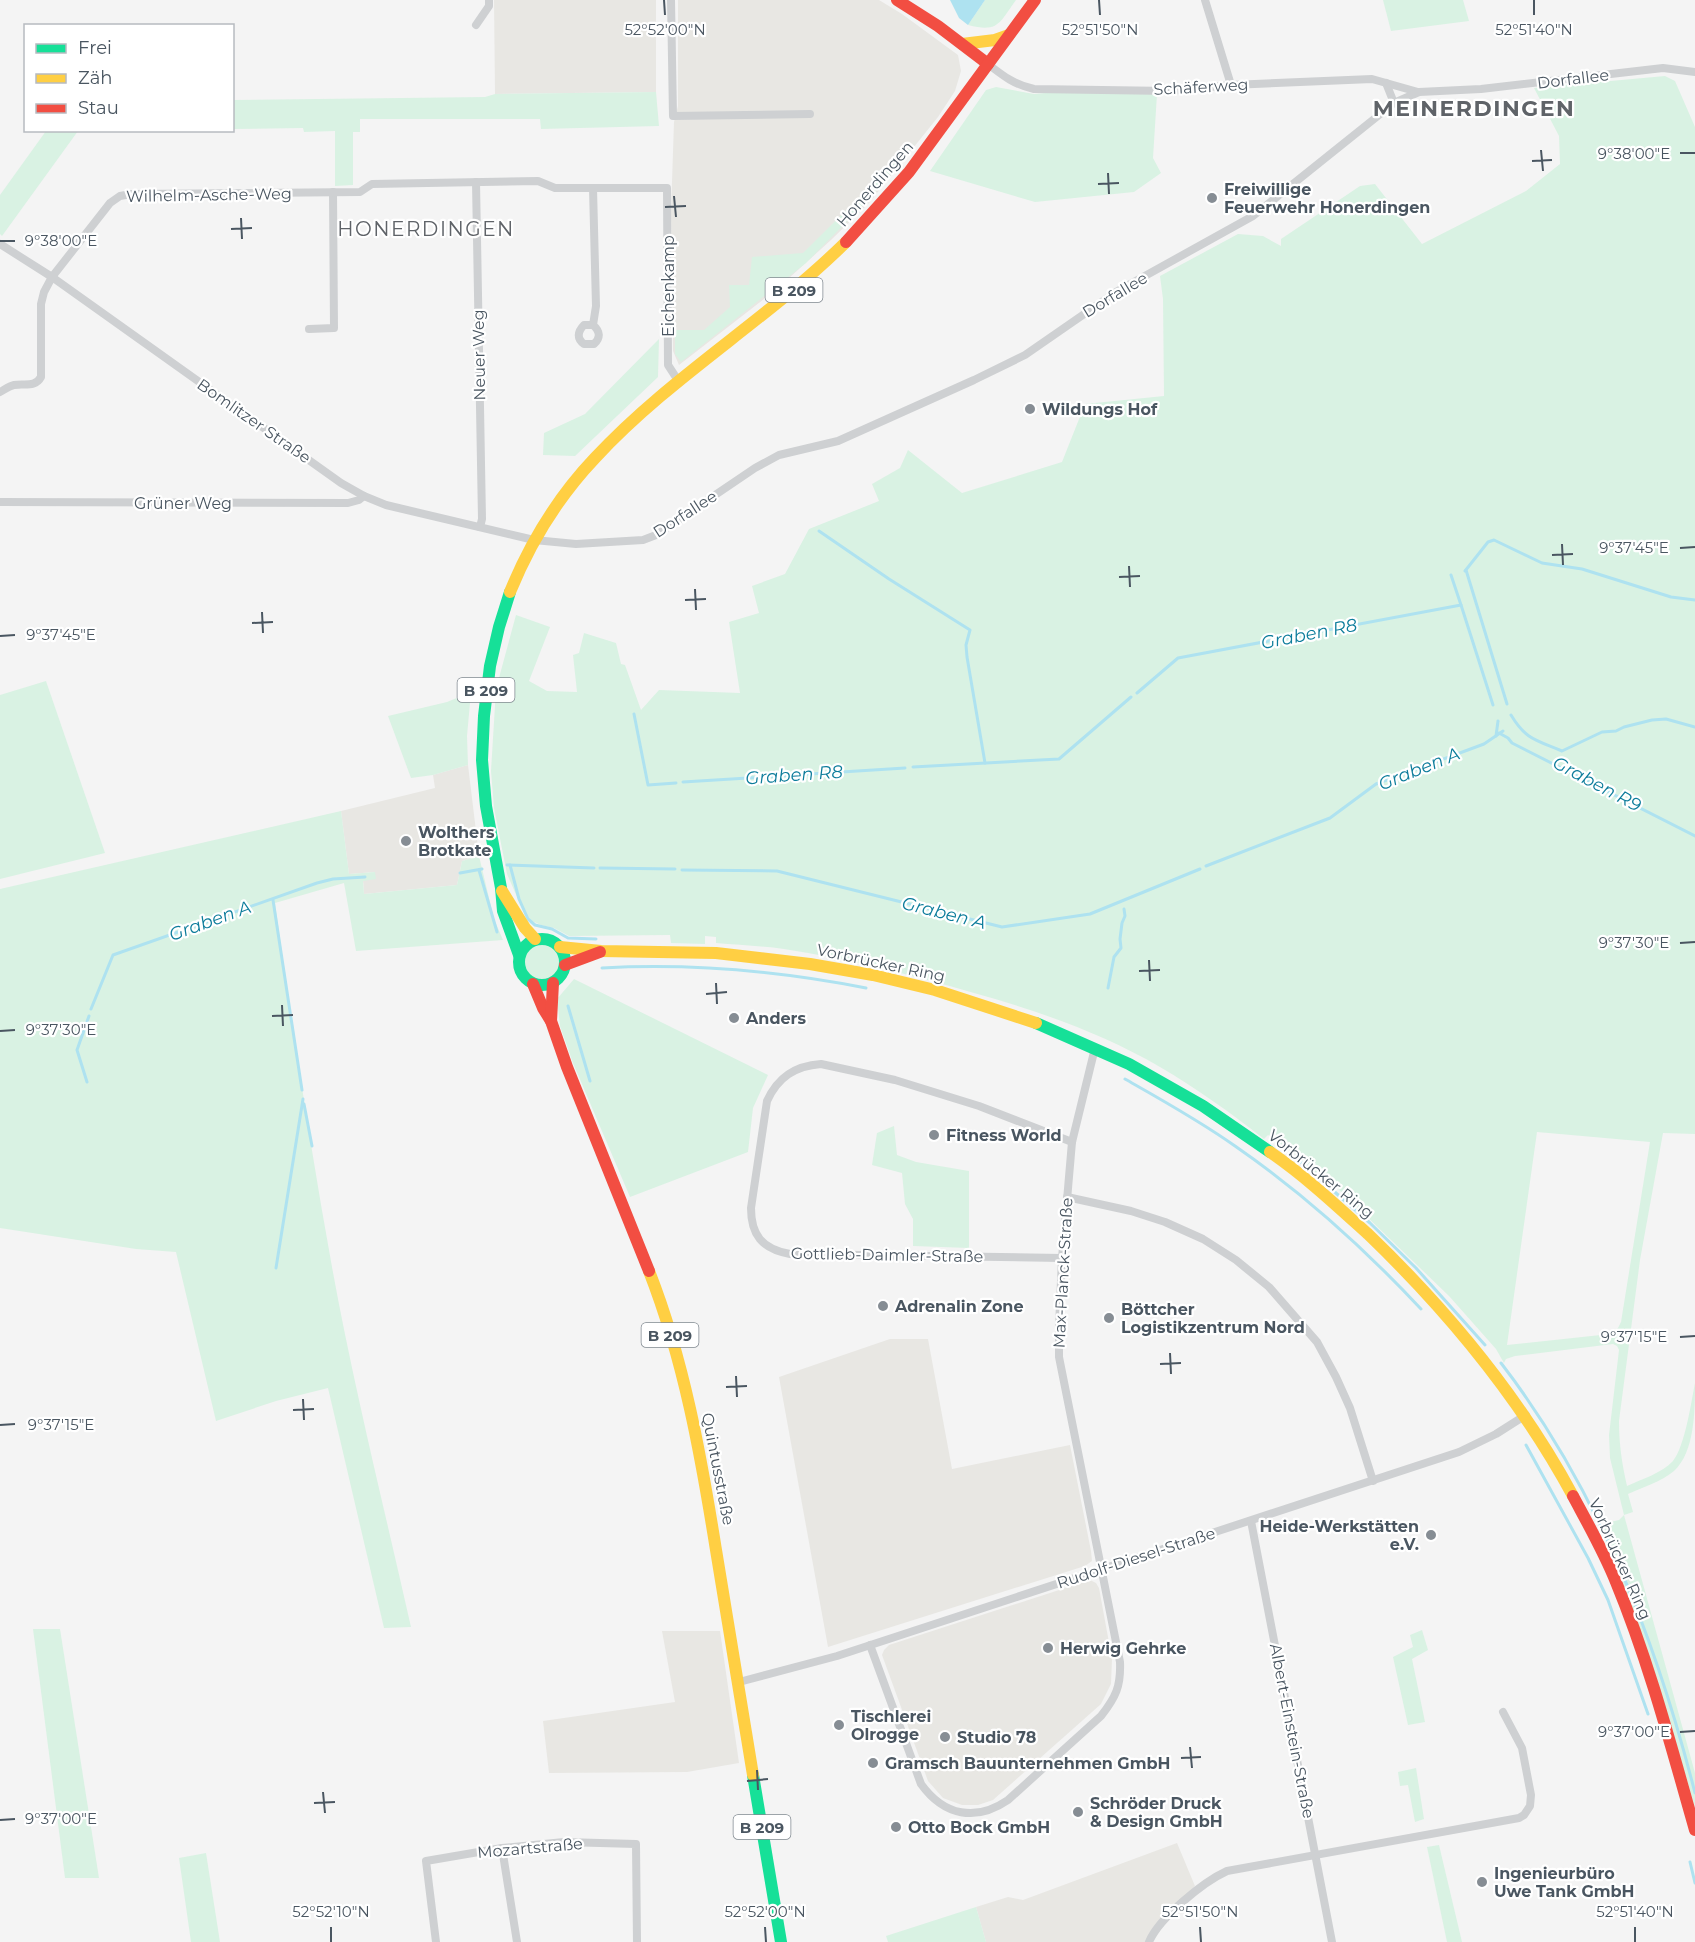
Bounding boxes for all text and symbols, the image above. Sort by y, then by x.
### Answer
text: 52°52'00"N [624,20,706,39]
text: 52°51'50"N [1062,20,1138,39]
text: 52°51'40"N [1495,20,1573,39]
legend [24,24,234,132]
text: Frei [78,37,112,59]
street label: Dorfallee [1536,65,1610,93]
text: Zäh [78,67,113,89]
street label: Schäferweg [1153,75,1249,99]
district label: MEINERDINGEN [1373,95,1575,122]
text: Stau [78,97,119,119]
street label: Honerdingen [833,137,917,231]
text: 9°38'00"E [1598,144,1670,163]
place label: Freiwillige Feuerwehr Honerdingen [1224,180,1430,217]
street label: Wilhelm-Asche-Weg [126,184,292,206]
marker: Freiwillige Feuerwehr Honerdingen [1205,191,1219,205]
district label: HONERDINGEN [337,217,515,241]
text: 9°38'00"E [25,231,97,250]
street label: Eichenkamp [659,235,678,337]
street label: Dorfallee [1079,268,1151,322]
road number: B 209 [766,278,822,302]
street label: Neuer Weg [469,309,489,401]
street label: Bomlitzer Straße [194,375,314,467]
place label: Wildungs Hof [1042,400,1158,419]
marker: Wildungs Hof [1023,402,1037,416]
street label: Dorfallee [650,486,720,542]
street label: Grüner Weg [134,494,232,513]
text: 9°37'45"E [1599,538,1669,557]
water label: Graben R8 [1259,614,1359,654]
text: 9°37'45"E [26,625,96,644]
road number: B 209 [458,678,514,702]
water label: Graben A [1375,743,1463,795]
water label: Graben R9 [1549,752,1645,817]
water label: Graben R8 [745,761,844,789]
place label: Wolthers Brotkate [418,823,495,860]
marker: Wolthers Brotkate [399,834,413,848]
water label: Graben A [900,892,988,934]
water label: Graben A [166,896,254,946]
text: 9°37'30"E [1599,933,1669,952]
street label: Vorbrücker Ring [815,940,947,986]
place label: Anders [745,1009,806,1028]
marker: Anders [727,1011,741,1025]
text: 9°37'30"E [26,1020,96,1039]
street label: Vorbrücker Ring [1264,1125,1378,1223]
place label: Fitness World [946,1126,1062,1145]
marker: Fitness World [927,1128,941,1142]
street label: Max-Planck-Straße [1050,1197,1076,1349]
street label: Gottlieb-Daimler-Straße [791,1244,983,1266]
place label: Adrenalin Zone [894,1297,1024,1316]
marker: Adrenalin Zone [876,1299,890,1313]
place label: Böttcher Logistikzentrum Nord [1121,1300,1305,1337]
marker: Böttcher Logistikzentrum Nord [1102,1311,1116,1325]
road number: B 209 [642,1323,698,1347]
text: 9°37'15"E [1601,1327,1667,1346]
street label: Quintusstraße [698,1411,738,1527]
text: 9°37'15"E [28,1415,94,1434]
street label: Vorbrücker Ring [1585,1495,1655,1623]
place label: Heide-Werkstätten e.V. [1260,1517,1419,1554]
street label: Rudolf-Diesel-Straße [1054,1523,1218,1593]
marker: Heide-Werkstätten e.V. [1424,1528,1438,1542]
place label: Herwig Gehrke [1060,1639,1186,1658]
marker: Herwig Gehrke [1041,1641,1055,1655]
street label: Albert-Einstein-Straße [1266,1642,1318,1820]
place label: Tischlerei Olrogge [851,1707,931,1744]
marker: Tischlerei Olrogge [832,1718,846,1732]
text: 9°37'00"E [1598,1722,1670,1741]
place label: Studio 78 [957,1728,1036,1747]
marker: Studio 78 [938,1730,952,1744]
place label: Gramsch Bauunternehmen GmbH [885,1754,1170,1773]
marker: Gramsch Bauunternehmen GmbH [866,1756,880,1770]
place label: Schröder Druck & Design GmbH [1090,1794,1223,1831]
marker: Schröder Druck & Design GmbH [1071,1805,1085,1819]
text: 9°37'00"E [25,1809,97,1828]
road number: B 209 [734,1815,790,1839]
place label: Otto Bock GmbH [908,1818,1050,1837]
marker: Otto Bock GmbH [889,1820,903,1834]
street label: Mozartstraße [476,1834,584,1862]
place label: Ingenieurbüro Uwe Tank GmbH [1494,1864,1634,1901]
marker: Ingenieurbüro Uwe Tank GmbH [1475,1875,1489,1889]
text: 52°52'10"N [292,1902,370,1921]
text: 52°52'00"N [724,1902,806,1921]
text: 52°51'50"N [1162,1902,1238,1921]
text: 52°51'40"N [1596,1902,1674,1921]

